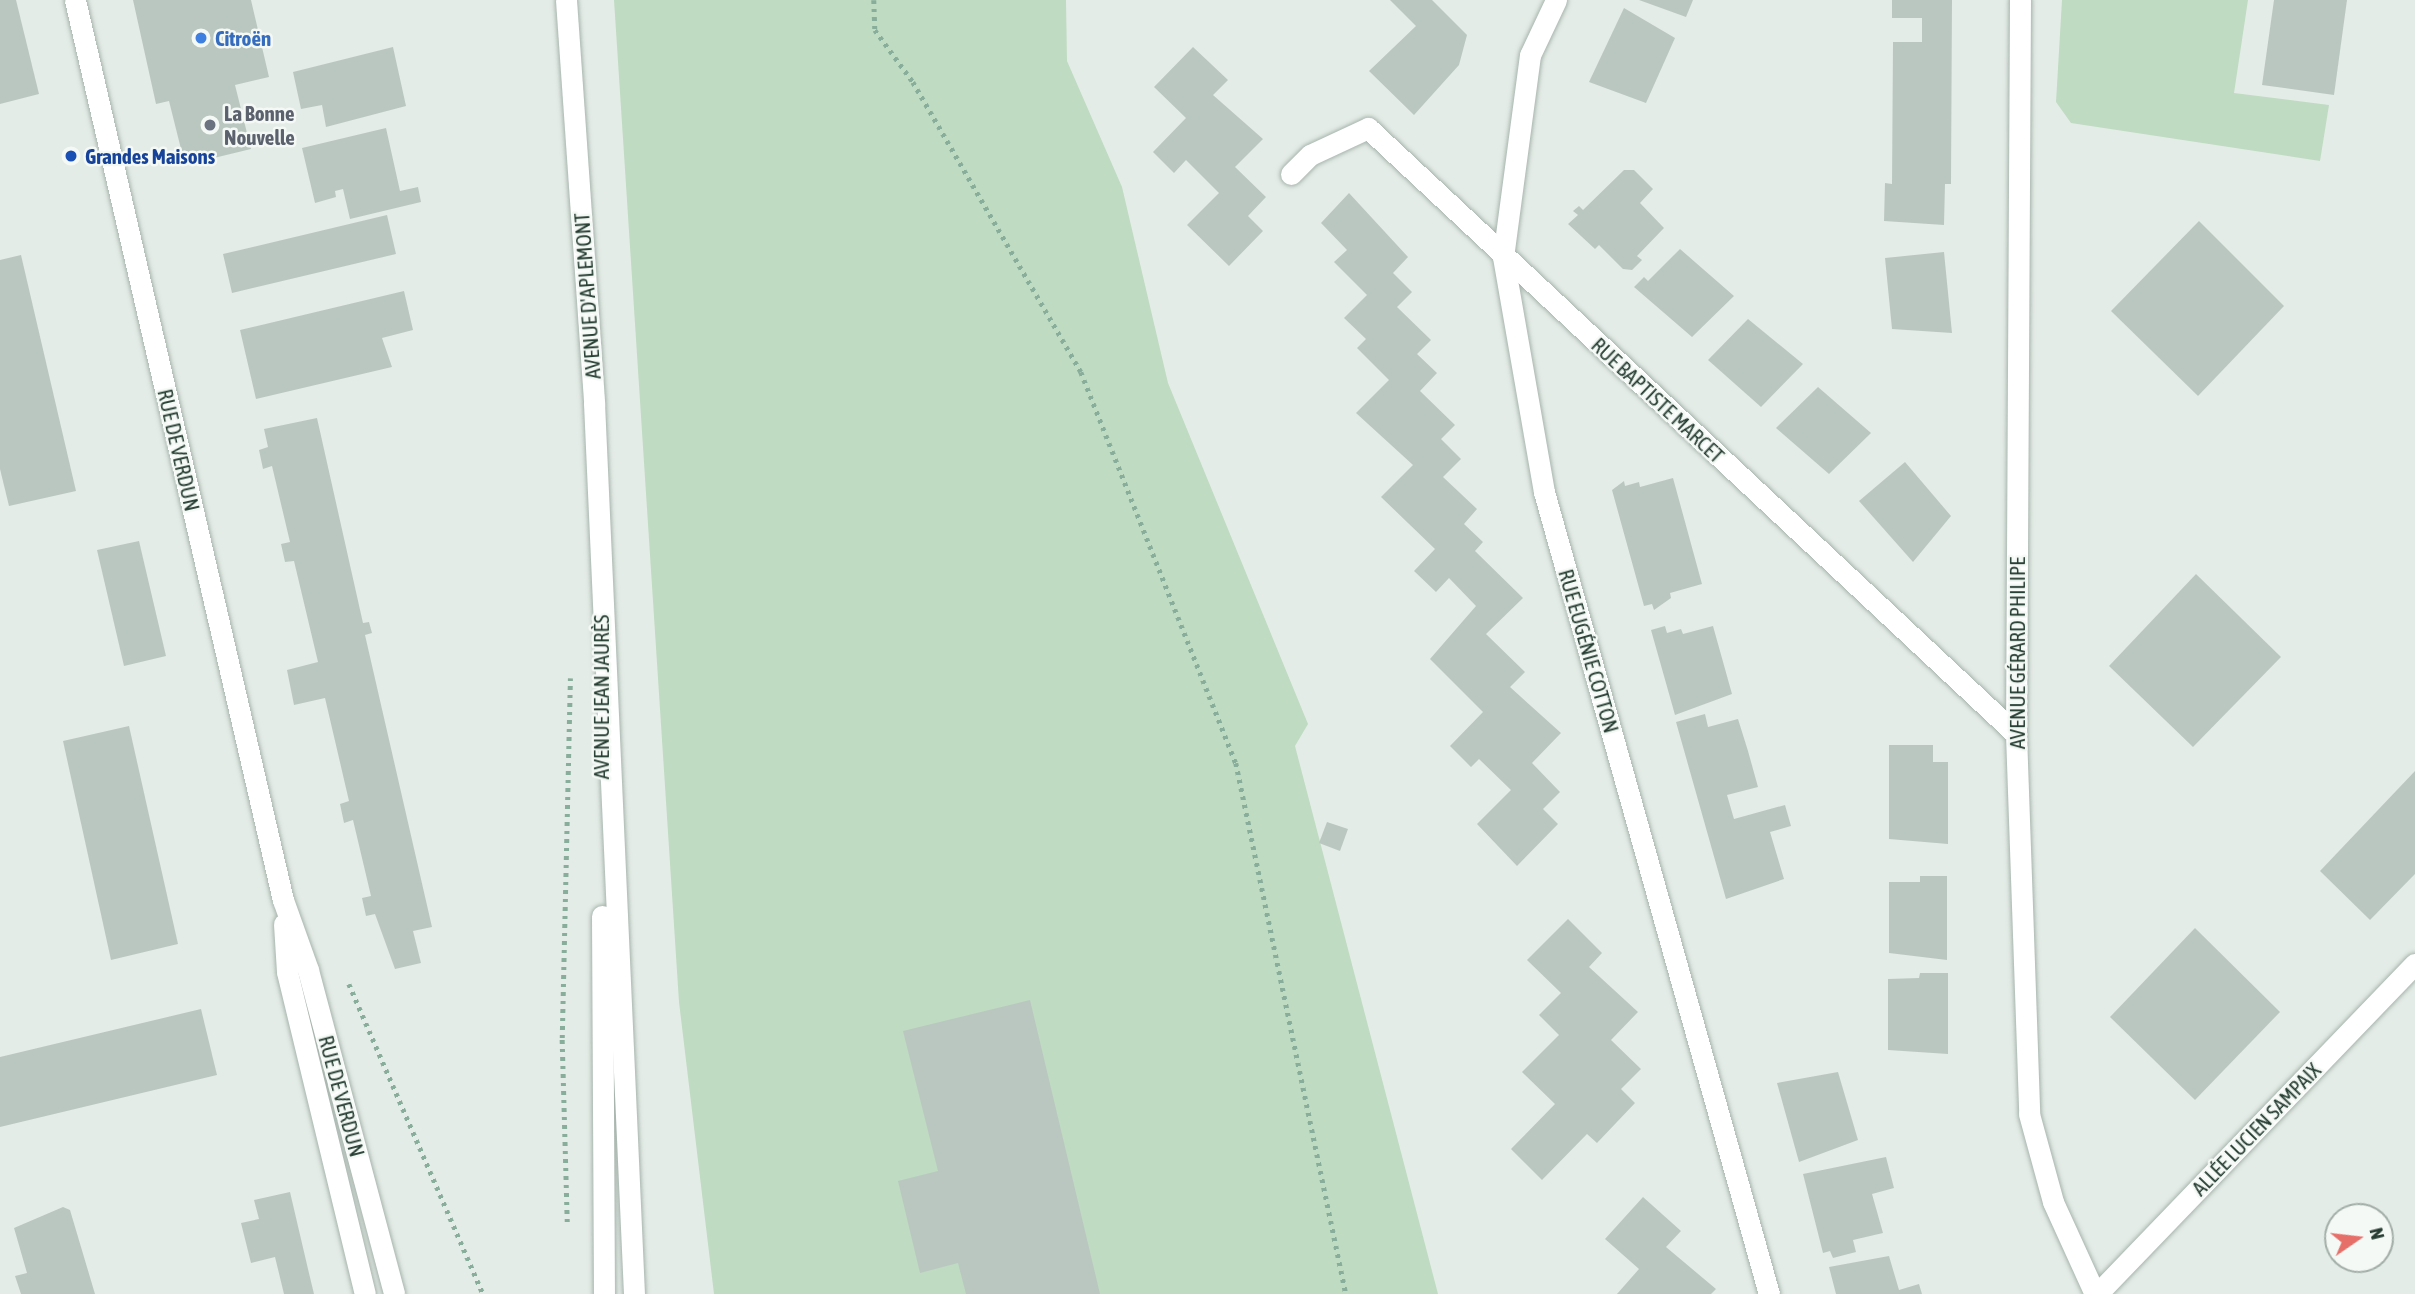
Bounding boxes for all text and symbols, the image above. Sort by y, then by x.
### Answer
place label: Citroën [215,25,271,51]
marker: Citroën [193,30,209,46]
place label: La Bonne Nouvelle [224,100,295,150]
marker: La Bonne Nouvelle [202,117,218,133]
place label: Grandes Maisons [85,143,215,169]
marker: Grandes Maisons [63,148,79,164]
street label: AVENUE D'APLEMONT [569,212,605,380]
street label: RUE BAPTISTE MARCET [1587,332,1729,468]
street label: RUE DE VERDUN [153,386,205,514]
street label: AVENUE GÉRARD PHILIPE [2004,557,2030,749]
street label: RUE EUGÉNIE COTTON [1554,566,1624,736]
street label: AVENUE JEAN JAURÈS [588,615,614,779]
street label: RUE DE VERDUN [314,1033,370,1159]
street label: ALLÉE LUCIEN SAMPAIX [2186,1057,2326,1201]
north arrow [2324,1203,2394,1273]
text: N [2365,1225,2389,1242]

